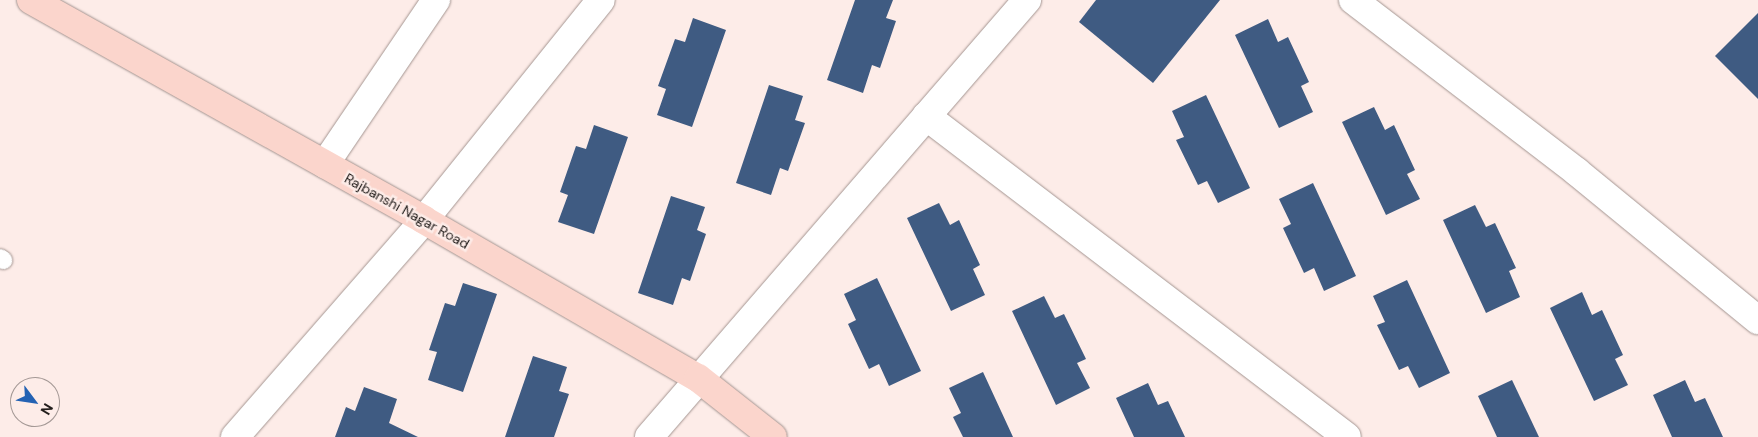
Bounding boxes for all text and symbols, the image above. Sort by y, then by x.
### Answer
street label: Rajbanshi Nagar Road [342,170,472,252]
north arrow [10,377,60,427]
text: N [37,400,57,418]

